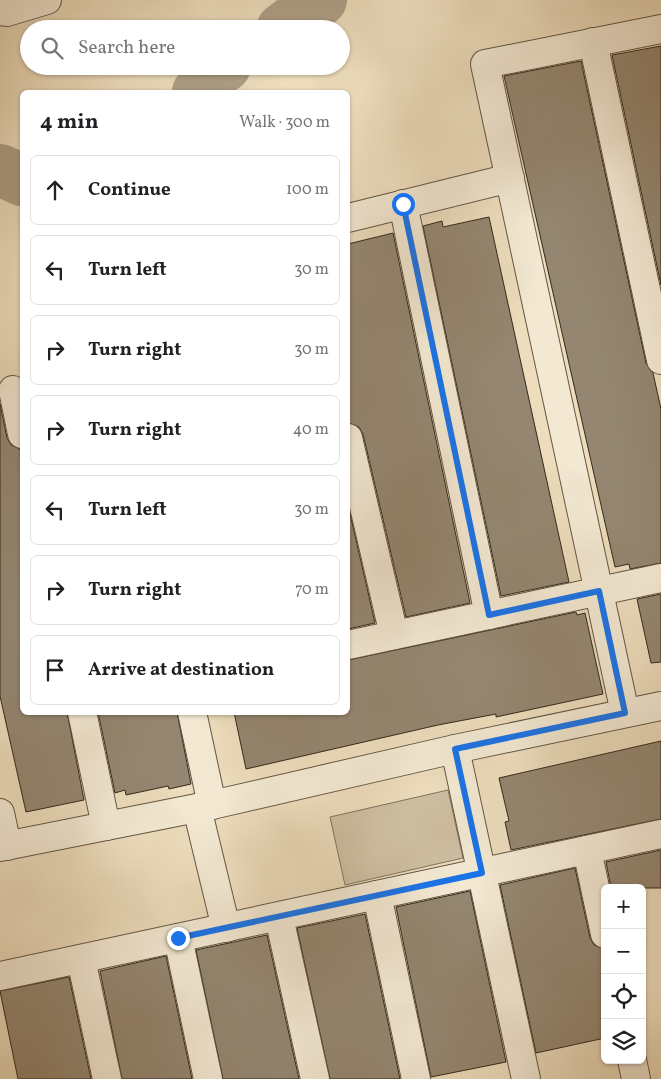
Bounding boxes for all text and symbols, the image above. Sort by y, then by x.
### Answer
search box [20,20,350,75]
icon: search [38,34,66,62]
text: Search here [78,35,175,61]
text: 4 min [40,108,99,137]
text: Walk · 300 m [239,112,330,134]
icon: ahead [41,176,69,204]
text: Continue [88,177,171,203]
text: 100 m [286,179,329,201]
route start [392,193,415,216]
icon: left [41,256,69,284]
text: Turn left [88,257,167,283]
text: 30 m [294,259,329,281]
icon: right [41,336,69,364]
text: Turn right [88,337,181,363]
text: 30 m [294,339,329,361]
icon: right [41,416,69,444]
text: Turn right [88,417,181,443]
text: 40 m [293,419,329,441]
icon: left [41,496,69,524]
text: Turn left [88,497,167,523]
text: 30 m [294,499,329,521]
icon: right [41,576,69,604]
text: Turn right [88,577,181,603]
text: 70 m [295,579,329,601]
icon: arrive [41,656,69,684]
text: Arrive at destination [88,657,274,683]
map controls [601,884,646,1064]
button: + [601,884,646,929]
route end [167,927,190,950]
button: − [601,929,646,974]
button: locate [601,974,646,1019]
button: layers [601,1019,646,1064]

